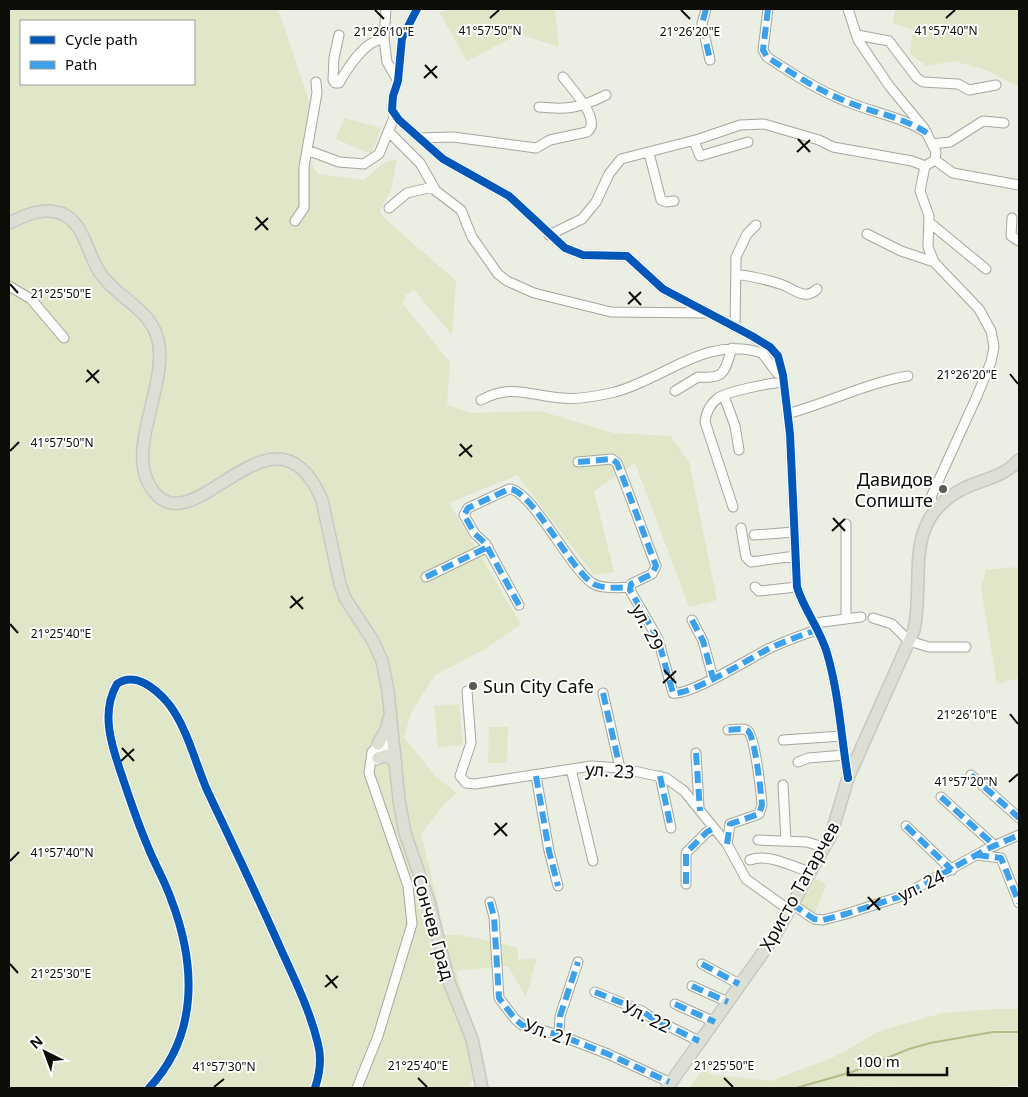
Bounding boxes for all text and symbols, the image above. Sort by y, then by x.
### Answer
legend [20,20,195,85]
text: 41°57'50"N [458,22,522,39]
text: 41°57'40"N [914,22,978,39]
text: 21°26'10"E [354,23,414,40]
text: 21°26'20"E [660,23,720,40]
text: Cycle path [65,29,138,49]
text: Path [65,54,97,74]
text: 21°25'50"E [31,285,91,302]
text: 21°26'20"E [937,366,997,383]
text: 41°57'50"N [30,434,94,451]
place label: Давидов Сопиште [855,467,933,512]
marker: Давидов Сопиште [937,483,949,495]
street label: ул. 29 [626,600,670,654]
text: 21°25'40"E [31,625,91,642]
place label: Sun City Cafe [483,674,594,698]
marker: Sun City Cafe [467,680,479,692]
text: 21°26'10"E [937,706,997,723]
street label: ул. 23 [585,756,635,784]
text: 41°57'20"N [934,773,998,790]
street label: Христо Татарчев [754,817,844,955]
text: 41°57'40"N [30,844,94,861]
street label: ул. 24 [894,863,948,907]
street label: Сончев Град [407,871,461,983]
text: 21°25'30"E [31,965,91,982]
street label: Ул. 22 [619,994,675,1038]
street label: Ул. 21 [521,1012,577,1052]
north arrow [20,1027,70,1077]
text: N [25,1031,47,1053]
scale bar [848,1044,947,1076]
text: 100 m [856,1051,900,1071]
text: 21°25'40"E [388,1057,448,1074]
text: 21°25'50"E [694,1057,754,1074]
text: 41°57'30"N [192,1058,256,1075]

